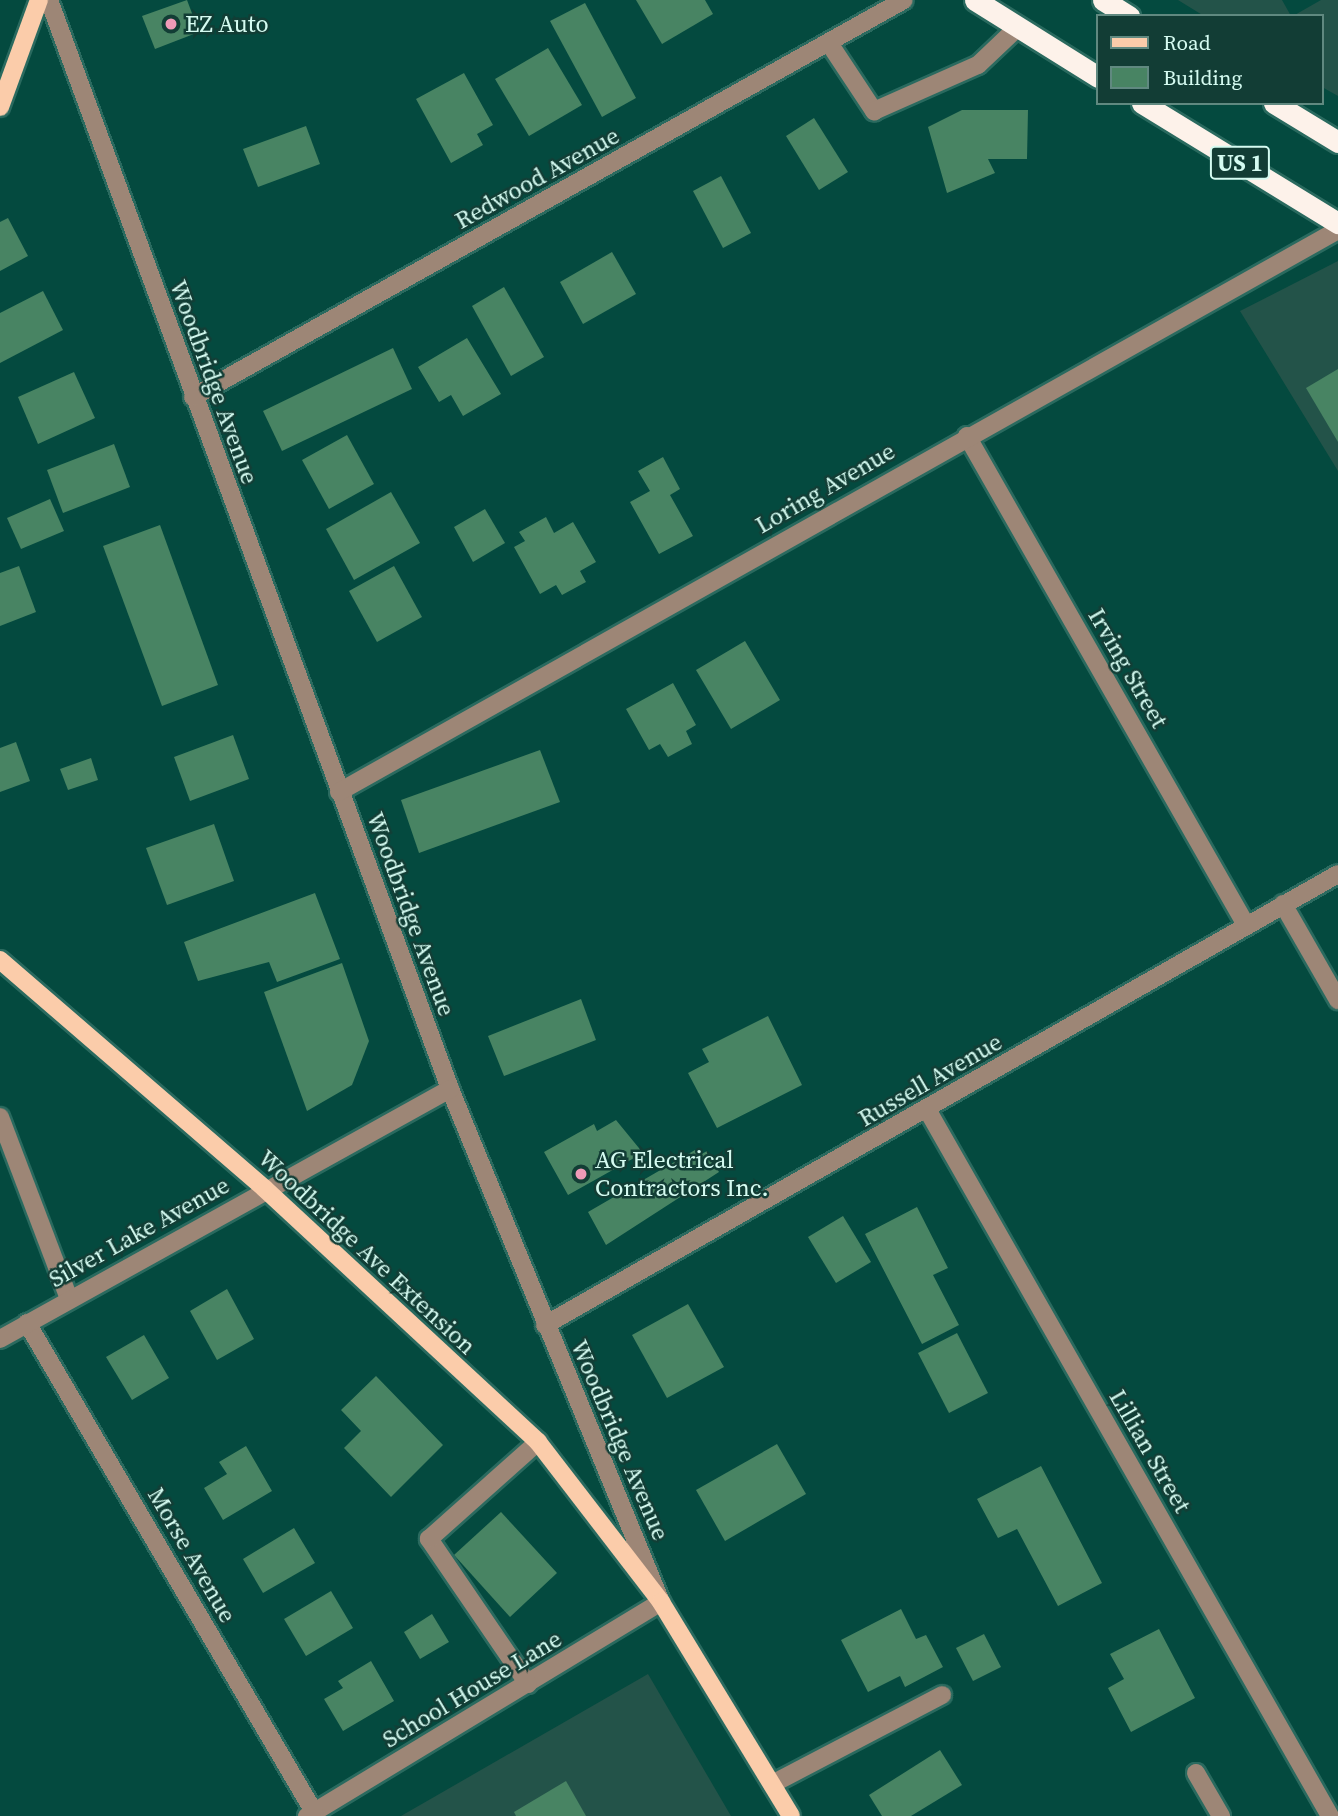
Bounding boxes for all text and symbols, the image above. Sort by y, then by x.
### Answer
place label: EZ Auto [185,10,269,38]
legend [1096,14,1324,105]
marker: EZ Auto [163,16,179,32]
text: Road [1163,28,1211,57]
text: Building [1163,63,1242,92]
street label: Redwood Avenue [450,121,624,235]
road number: US 1 [1208,144,1272,182]
street label: Woodbridge Avenue [164,276,264,488]
street label: Loring Avenue [750,436,900,540]
street label: Irving Street [1082,603,1174,733]
street label: Woodbridge Avenue [361,808,461,1020]
street label: Russell Avenue [853,1027,1007,1133]
street label: Woodbridge Ave Extension [252,1144,482,1360]
place label: AG Electrical Contractors Inc. [595,1146,769,1202]
marker: AG Electrical Contractors Inc. [573,1166,589,1182]
street label: Silver Lake Avenue [44,1170,234,1294]
street label: Woodbridge Avenue [565,1336,675,1544]
street label: Lillian Street [1103,1384,1197,1518]
street label: Morse Avenue [142,1482,242,1628]
street label: School House Lane [377,1624,567,1754]

